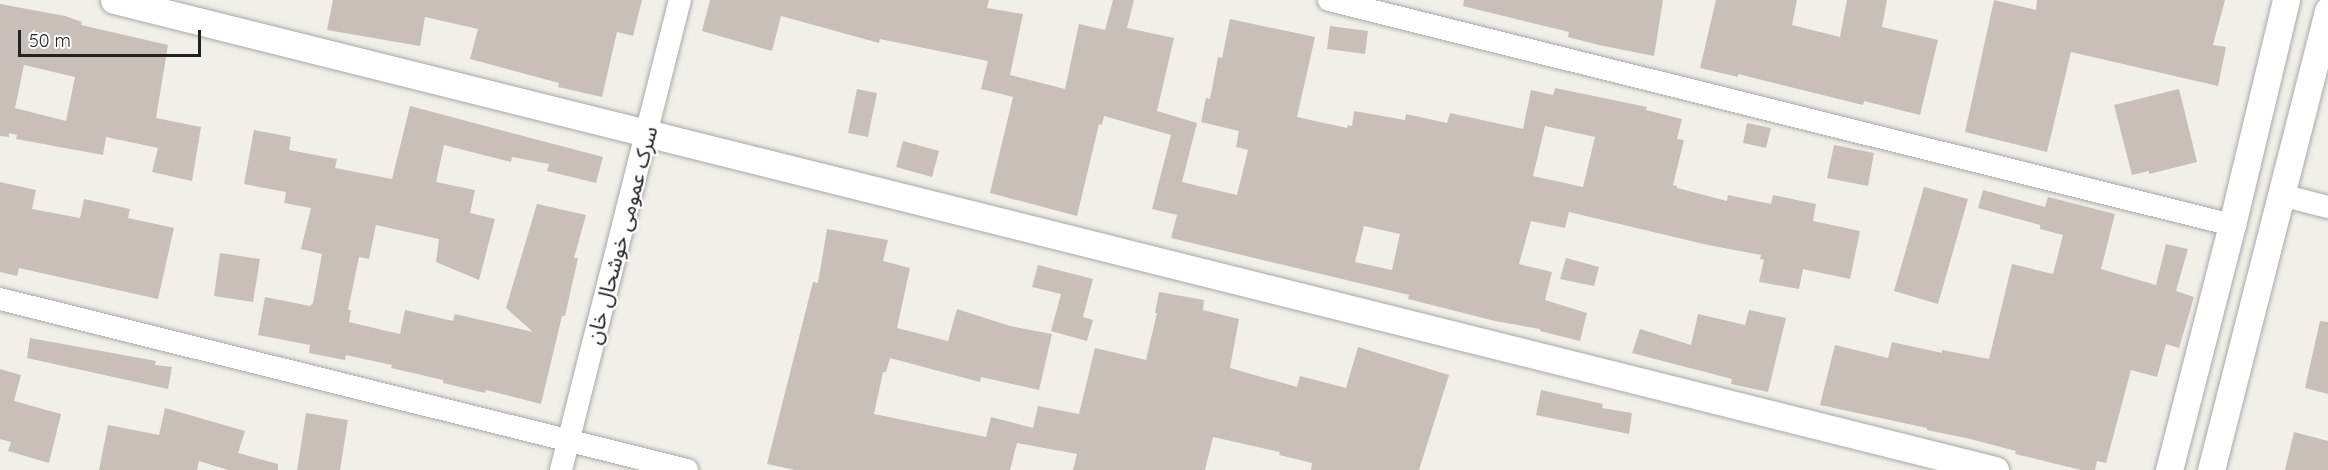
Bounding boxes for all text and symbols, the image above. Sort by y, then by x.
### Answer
scale bar [21,18,204,56]
text: 50 m [29,29,71,52]
street label: سرک عمومی خوشحال خان [580,123,662,347]

